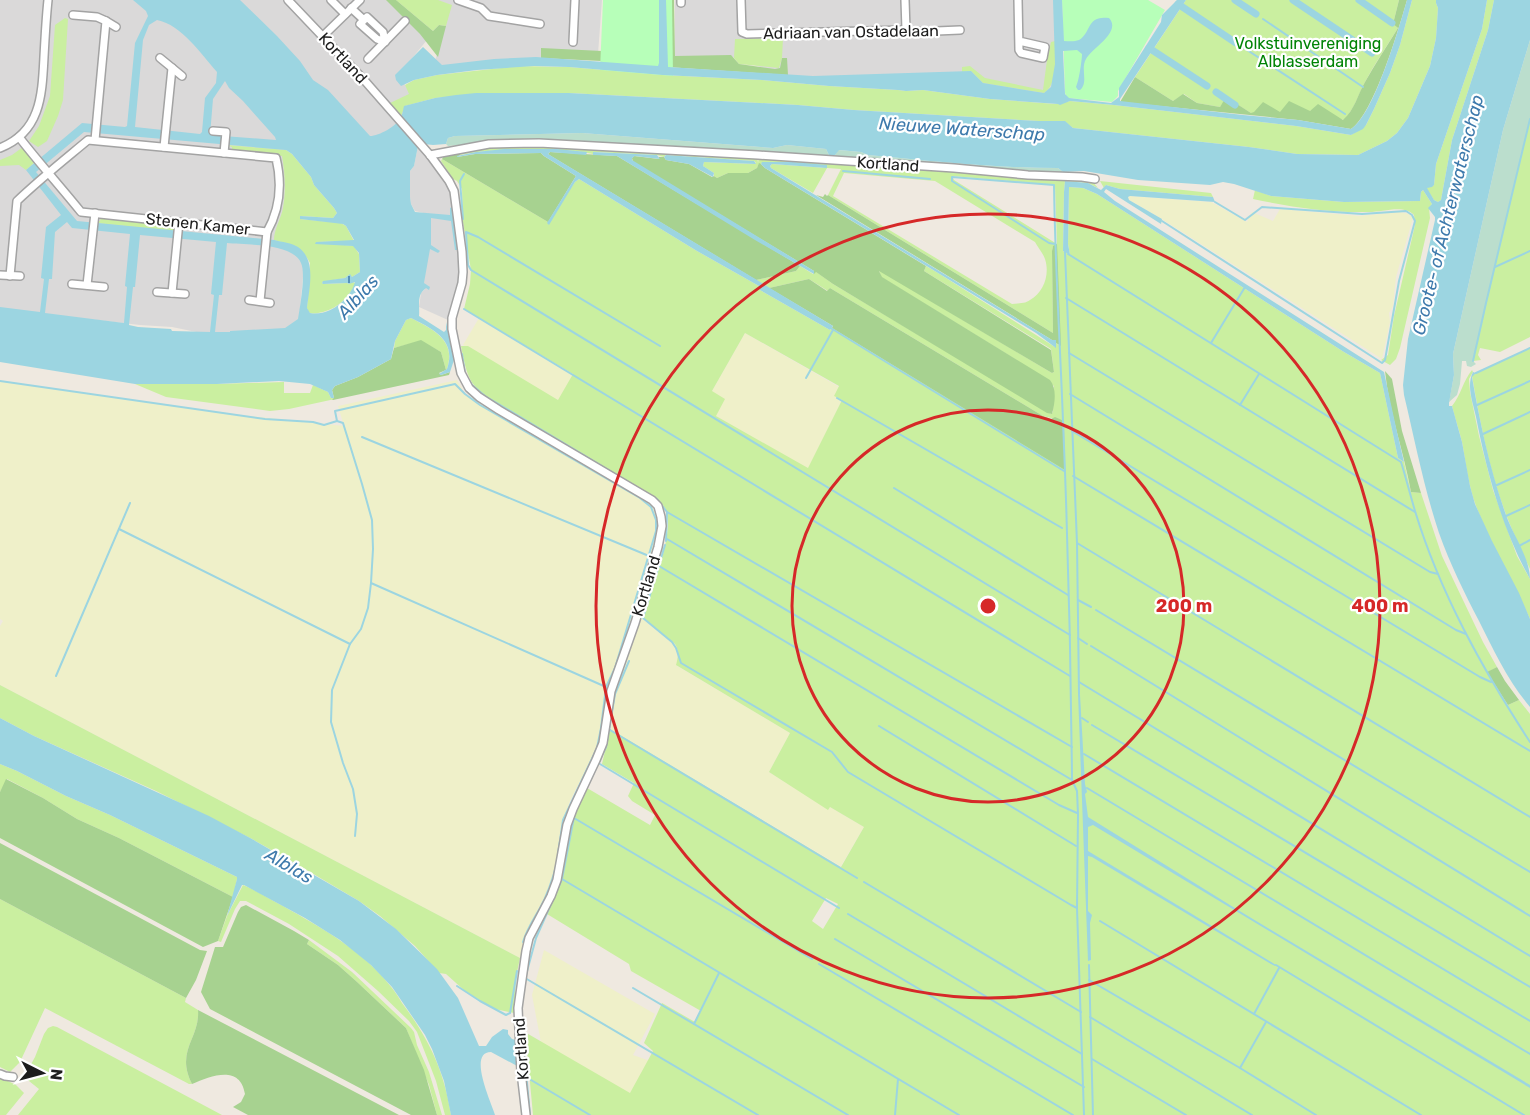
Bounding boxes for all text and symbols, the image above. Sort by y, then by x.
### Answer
street label: Adriaan van Ostadelaan [763,21,939,43]
street label: Kortland [315,29,371,87]
park label: Volkstuinvereniging Alblasserdam [1235,34,1381,71]
water label: Groote- of Achterwaterschap [1407,93,1489,337]
water label: Nieuwe Waterschap [878,112,1046,146]
street label: Kortland [856,152,920,176]
street label: Stenen Kamer [145,209,251,239]
water label: Alblas [332,271,383,324]
street label: Kortland [628,553,664,619]
text: 200 m [1156,595,1212,617]
text: 400 m [1351,595,1409,617]
centre of rings [978,596,998,616]
water label: Alblas [260,843,317,888]
street label: Kortland [509,1017,533,1081]
north arrow [12,1043,72,1103]
text: N [46,1068,66,1081]

